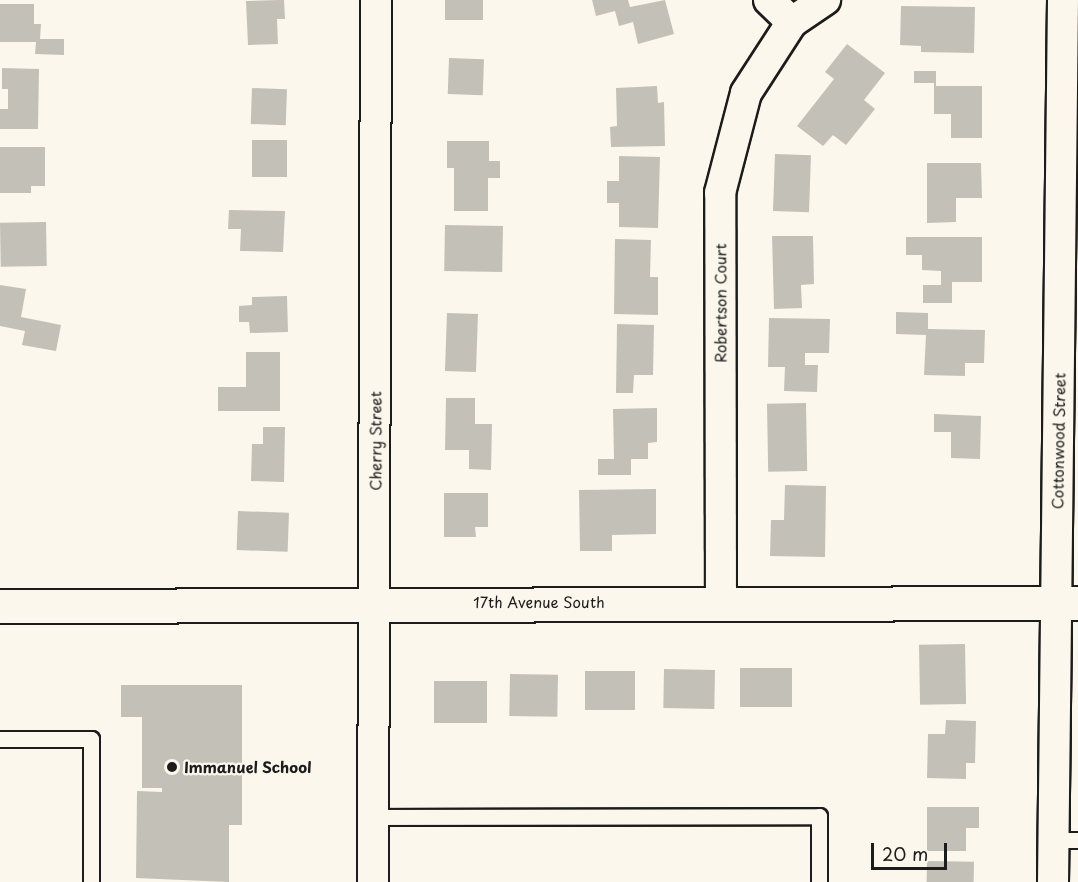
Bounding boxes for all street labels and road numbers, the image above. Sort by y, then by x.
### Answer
street label: Robertson Court [711,244,729,362]
street label: Cottonwood Street [1048,373,1068,509]
street label: Cherry Street [366,391,384,491]
street label: 17th Avenue South [473,593,605,611]

